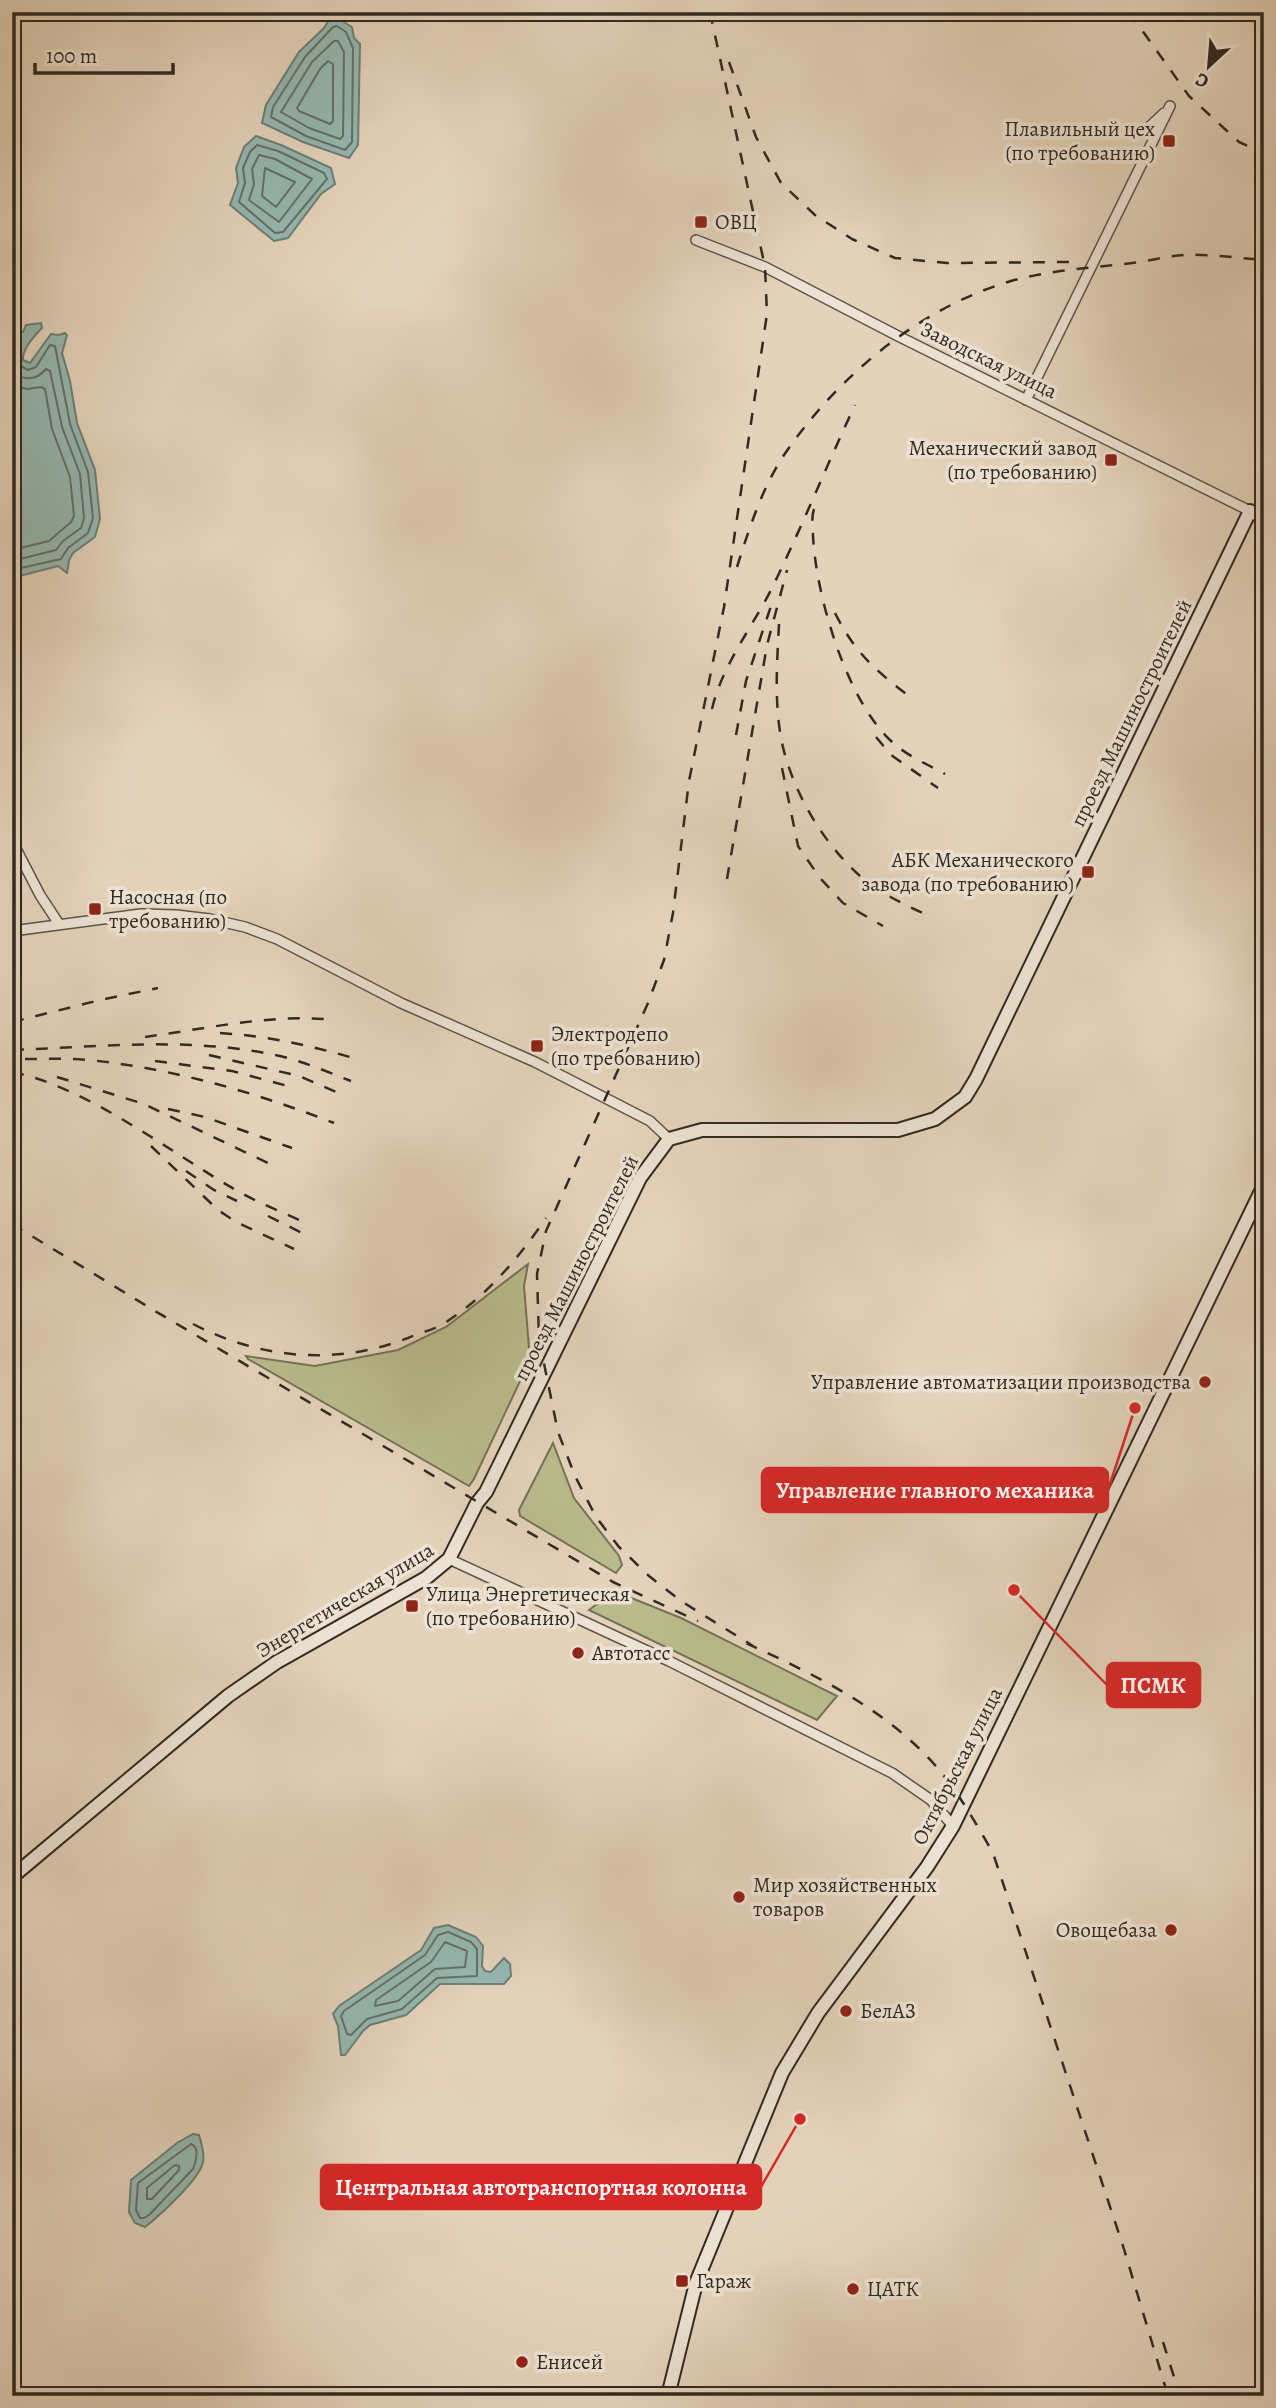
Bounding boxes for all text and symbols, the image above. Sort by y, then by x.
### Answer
scale bar [35,32,173,76]
north arrow [1174,32,1244,102]
text: 100 m [46,42,97,70]
text: С [1191,66,1213,95]
place label: Плавильный цех (по требованию) [1004,115,1156,167]
marker: Плавильный цех (по требованию) [1161,133,1177,149]
place label: ОВЦ [715,208,757,236]
marker: ОВЦ [693,214,709,230]
street label: Заводская улица [916,315,1062,405]
place label: Механический завод (по требованию) [908,434,1097,486]
marker: Механический завод (по требованию) [1103,452,1119,468]
street label: проезд Машиностроителей [1064,595,1198,831]
place label: АБК Механического завода (по требованию) [861,846,1074,898]
marker: АБК Механического завода (по требованию) [1080,864,1096,880]
place label: Насосная (по требованию) [109,883,227,935]
marker: Насосная (по требованию) [87,901,103,917]
place label: Электродепо (по требованию) [551,1020,700,1072]
marker: Электродепо (по требованию) [529,1038,545,1054]
street label: проезд Машиностроителей [507,1150,645,1386]
place label: Управление автоматизации производства [811,1368,1191,1396]
marker: Управление автоматизации производства [1197,1374,1213,1390]
callout: Управление главного механика [762,1468,1108,1512]
text: Управление главного механика [776,1475,1094,1506]
street label: Энергетическая улица [251,1536,439,1664]
place label: Улица Энергетическая (по требованию) [426,1580,630,1632]
marker: Улица Энергетическая (по требованию) [404,1598,420,1614]
place label: Автотасс [591,1639,671,1667]
marker: Автотасс [570,1645,586,1661]
callout: ПСМК [1107,1663,1200,1707]
text: ПСМК [1120,1670,1186,1701]
street label: Октябрьская улица [905,1682,1009,1850]
place label: Мир хозяйственных товаров [753,1871,937,1923]
marker: Мир хозяйственных товаров [731,1889,747,1905]
place label: Овощебаза [1056,1916,1157,1944]
marker: Овощебаза [1163,1922,1179,1938]
place label: БелАЗ [860,1997,916,2025]
marker: БелАЗ [838,2003,854,2019]
callout: Центральная автотранспортная колонна [321,2165,761,2209]
text: Центральная автотранспортная колонна [335,2172,747,2203]
place label: Гараж [696,2267,752,2295]
marker: Гараж [674,2273,690,2289]
place label: ЦАТК [867,2275,919,2303]
marker: ЦАТК [845,2281,861,2297]
place label: Енисей [536,2348,603,2376]
marker: Енисей [514,2354,530,2370]

